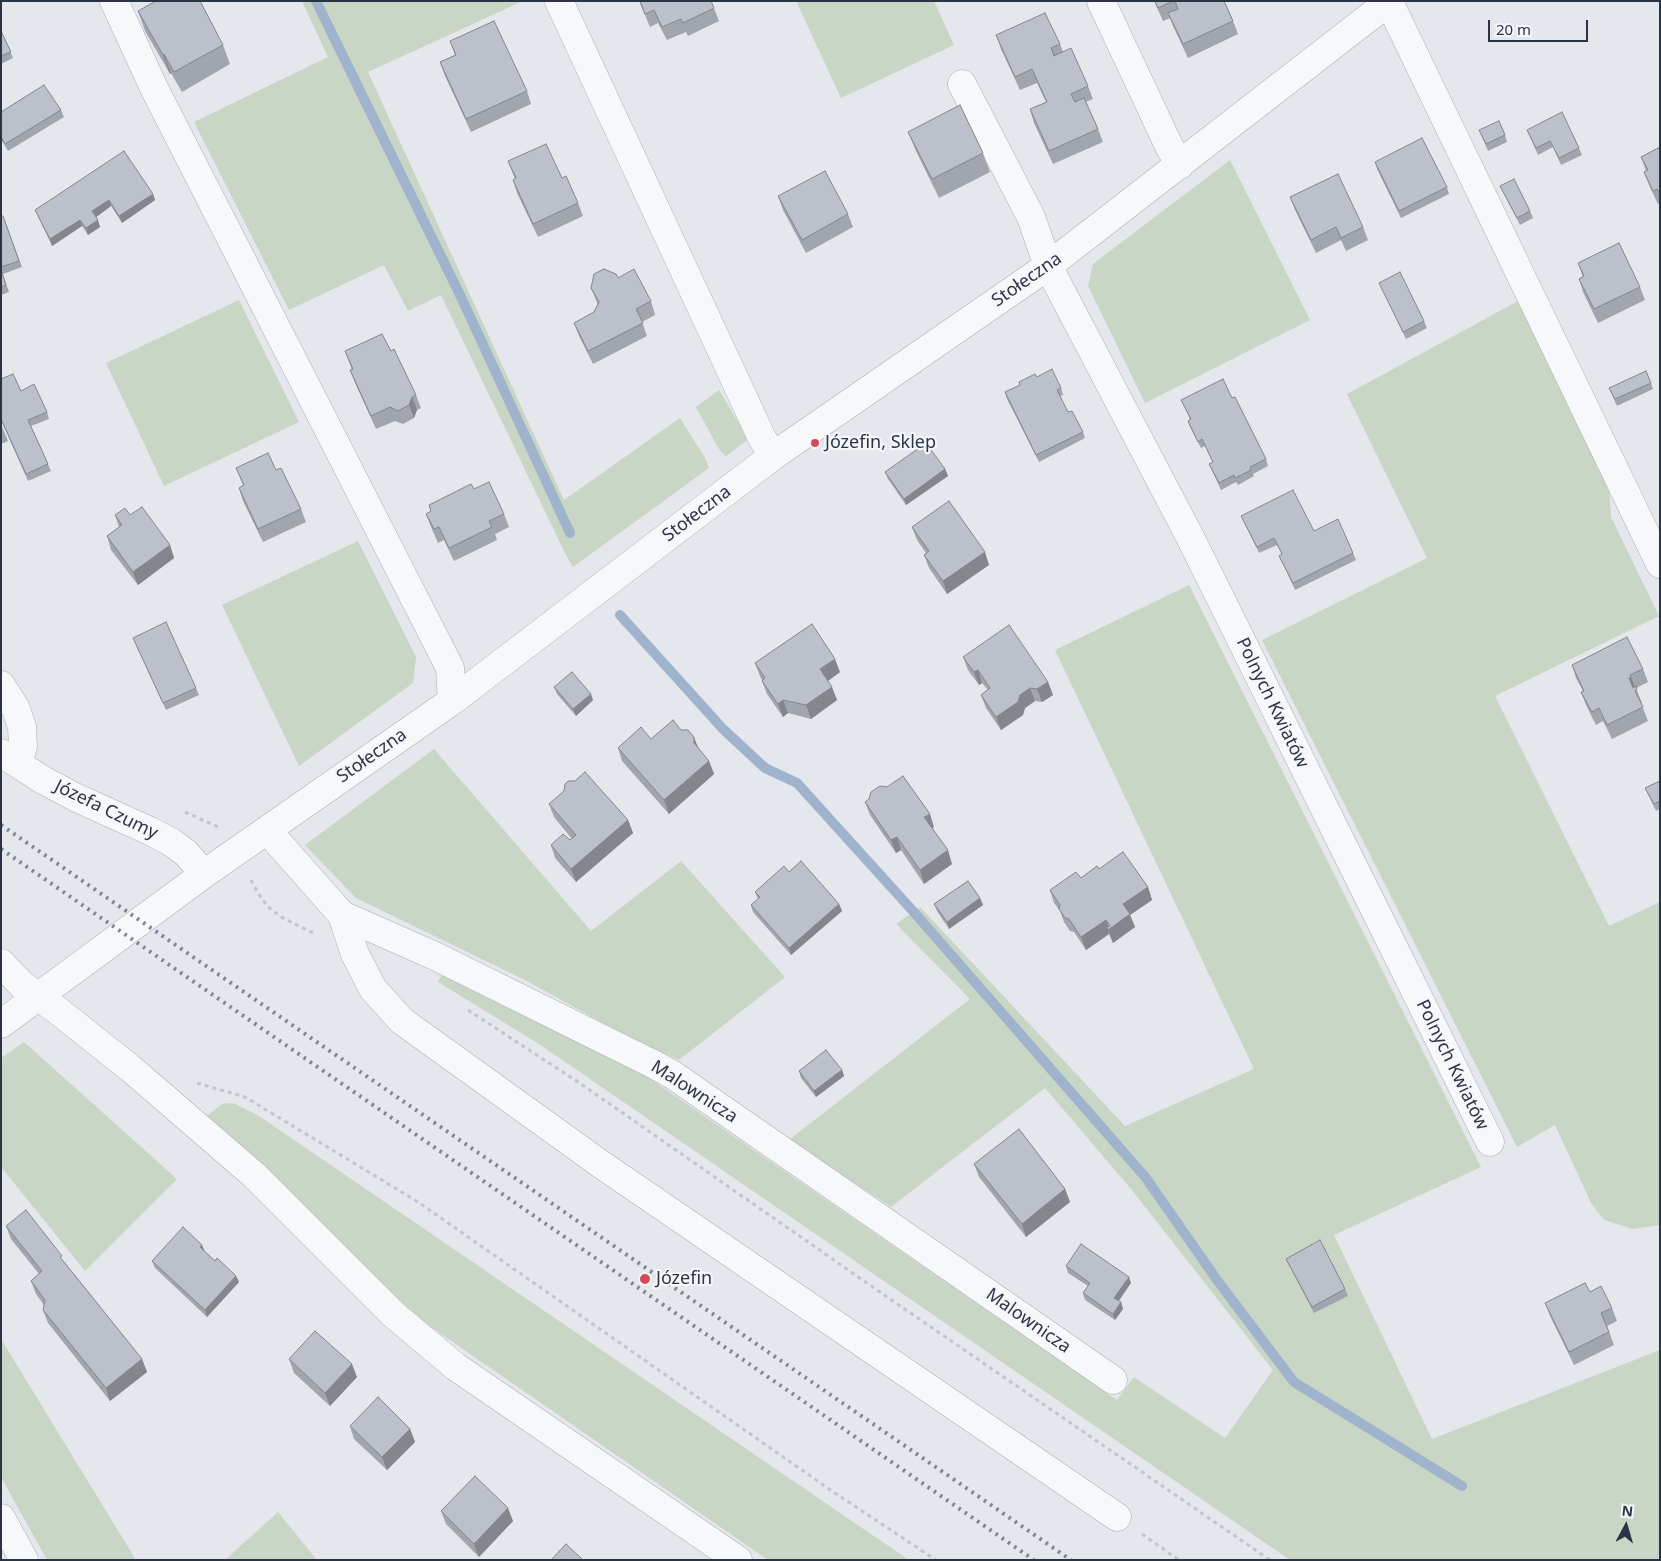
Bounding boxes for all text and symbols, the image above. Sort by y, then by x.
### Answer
scale bar [1491,10,1591,42]
text: 20 m [1496,19,1531,39]
street label: Stołeczna [988,248,1066,312]
place label: Józefin, Sklep [825,432,936,454]
marker: Józefin, Sklep [809,437,821,449]
street label: Stołeczna [658,481,736,547]
street label: Polnych Kwiatów [1231,634,1313,772]
street label: Stołeczna [333,724,411,788]
street label: Józefa Czumy [51,776,161,844]
street label: Polnych Kwiatów [1411,996,1493,1134]
street label: Malownicza [647,1056,741,1128]
place label: Józefin [656,1268,712,1290]
marker: Józefin [638,1272,652,1286]
street label: Malownicza [981,1284,1075,1358]
north arrow [1601,1501,1651,1551]
text: N [1621,1501,1634,1521]

